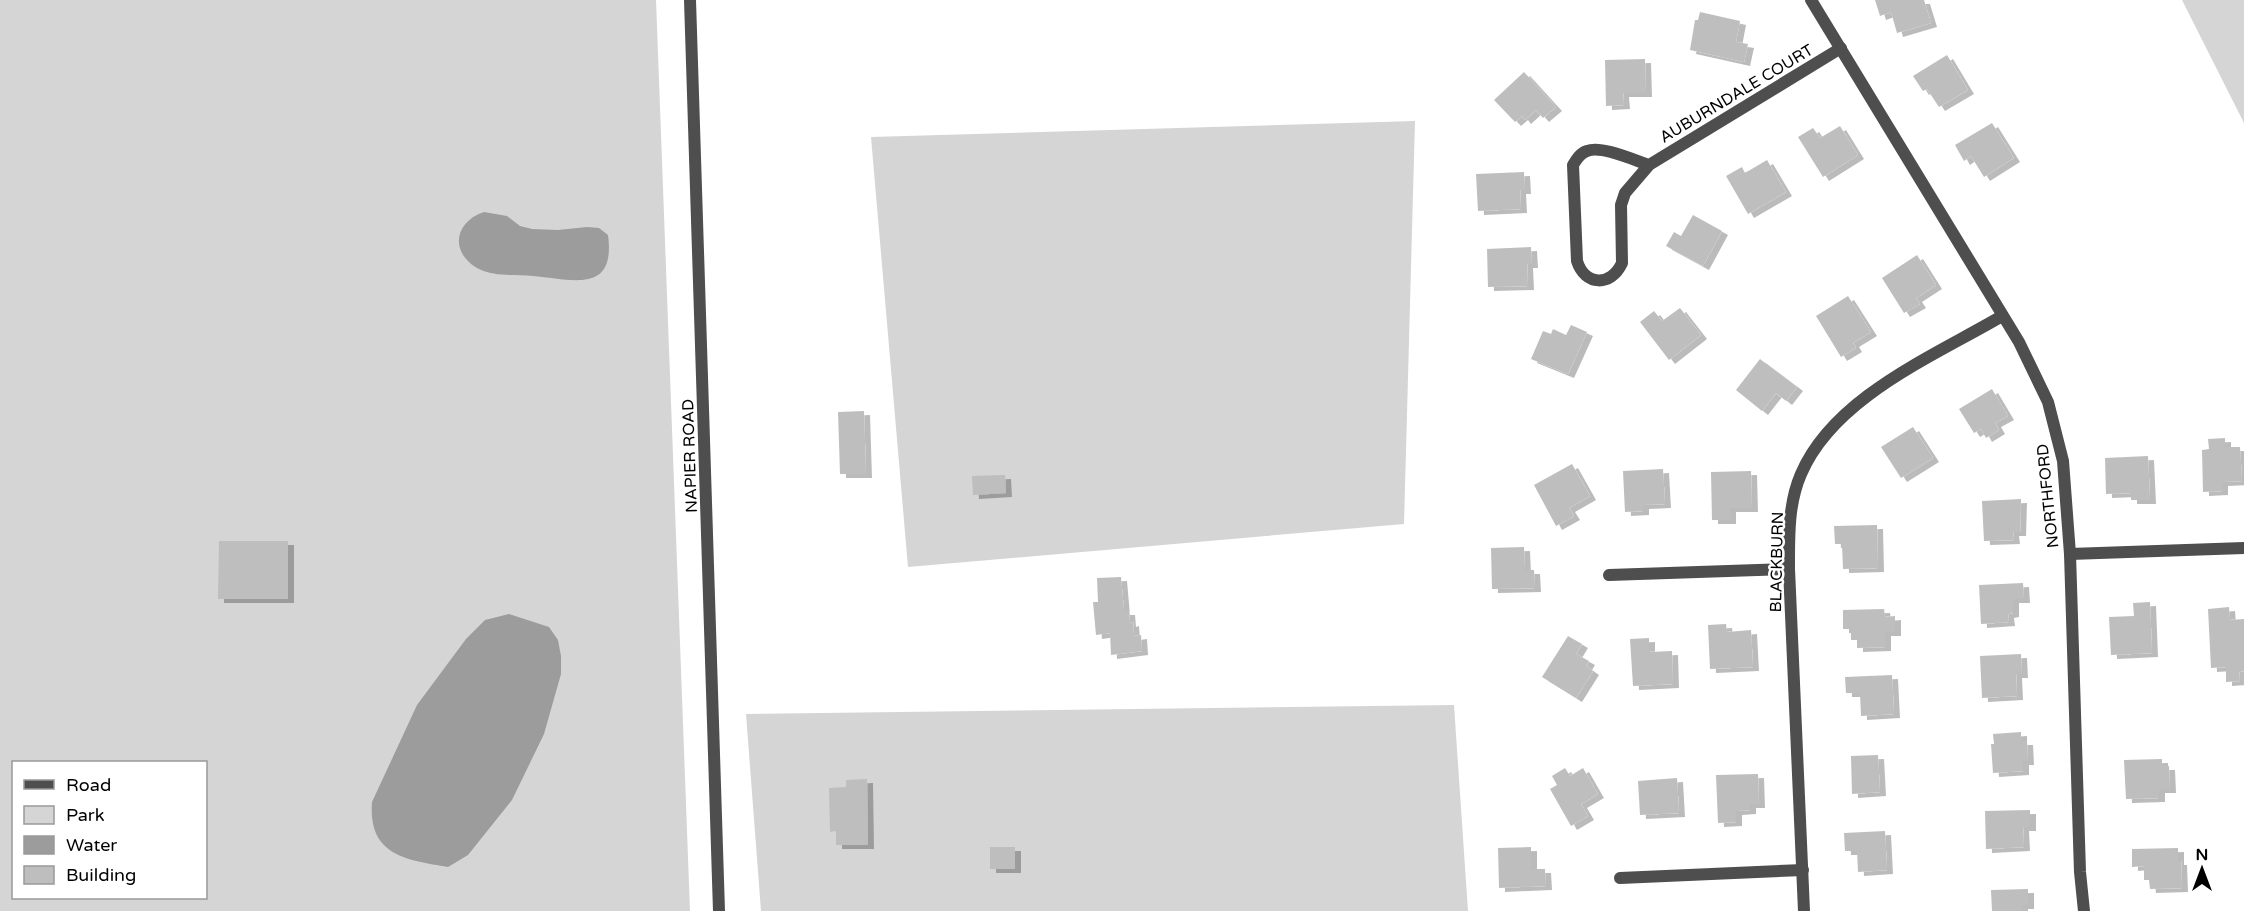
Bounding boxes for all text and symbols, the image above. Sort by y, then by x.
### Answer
street label: AUBURNDALE COURT [1656,40,1817,148]
street label: NAPIER ROAD [678,399,702,513]
street label: NORTHFORD [2033,443,2063,549]
street label: BLACKBURN [1766,511,1788,613]
legend [12,761,207,899]
text: Road [66,774,111,796]
text: Park [66,804,105,826]
text: Water [66,834,117,856]
north arrow [2172,839,2232,899]
text: N [2196,845,2208,865]
text: Building [66,864,136,886]

